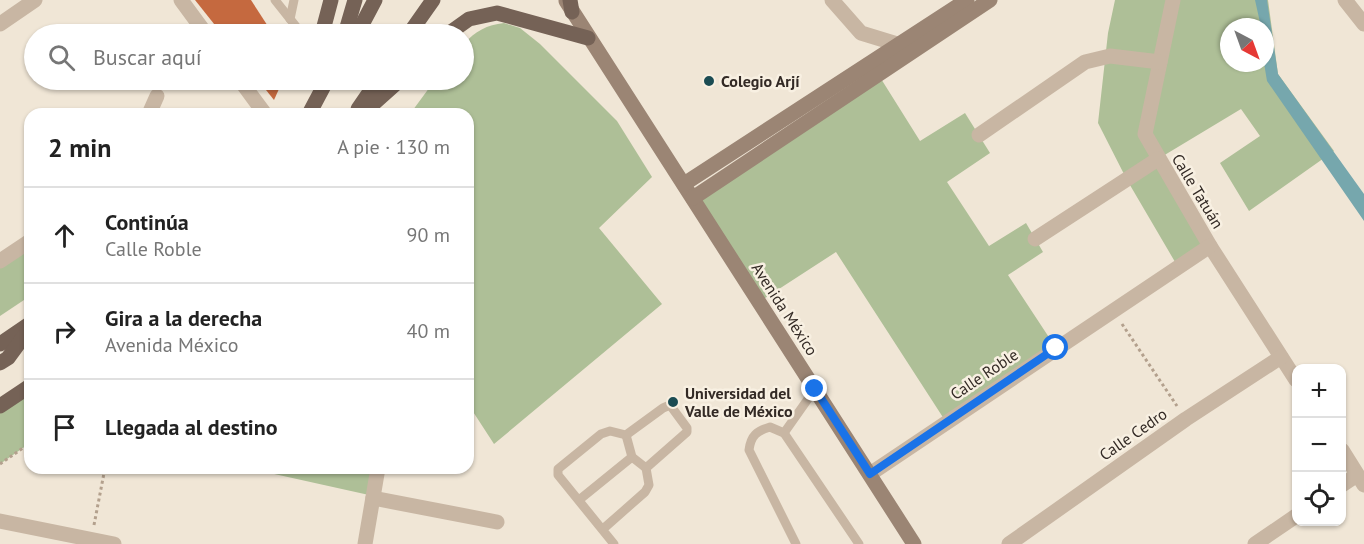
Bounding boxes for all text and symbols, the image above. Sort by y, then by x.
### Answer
north arrow [1220,18,1274,72]
search box [24,24,474,90]
icon: search [45,41,78,74]
text: Buscar aquí [93,43,202,71]
place label: Colegio Arjí [721,71,800,91]
marker: Colegio Arjí [702,74,716,88]
text: 2 min [48,131,111,164]
text: A pie · 130 m [337,134,450,160]
street label: Calle Tatuán [1168,150,1228,232]
text: Continúa [105,208,189,236]
icon: ahead [48,219,81,252]
text: 90 m [407,222,450,248]
text: Calle Roble [105,236,202,262]
street label: Avenida México [748,259,822,359]
text: Gira a la derecha [105,304,262,332]
icon: right [48,315,81,348]
text: 40 m [407,318,450,344]
text: Avenida México [105,332,238,358]
route start [1042,334,1068,360]
street label: Calle Roble [946,344,1022,404]
map controls [1292,364,1346,526]
button: + [1292,364,1346,418]
route end [801,375,827,401]
place label: Universidad del Valle de México [684,383,793,421]
marker: Universidad del Valle de México [666,395,680,409]
street label: Calle Cedro [1095,403,1171,465]
icon: arrive [48,411,81,444]
text: Llegada al destino [105,413,278,441]
button: − [1292,418,1346,472]
button: locate [1292,472,1346,526]

